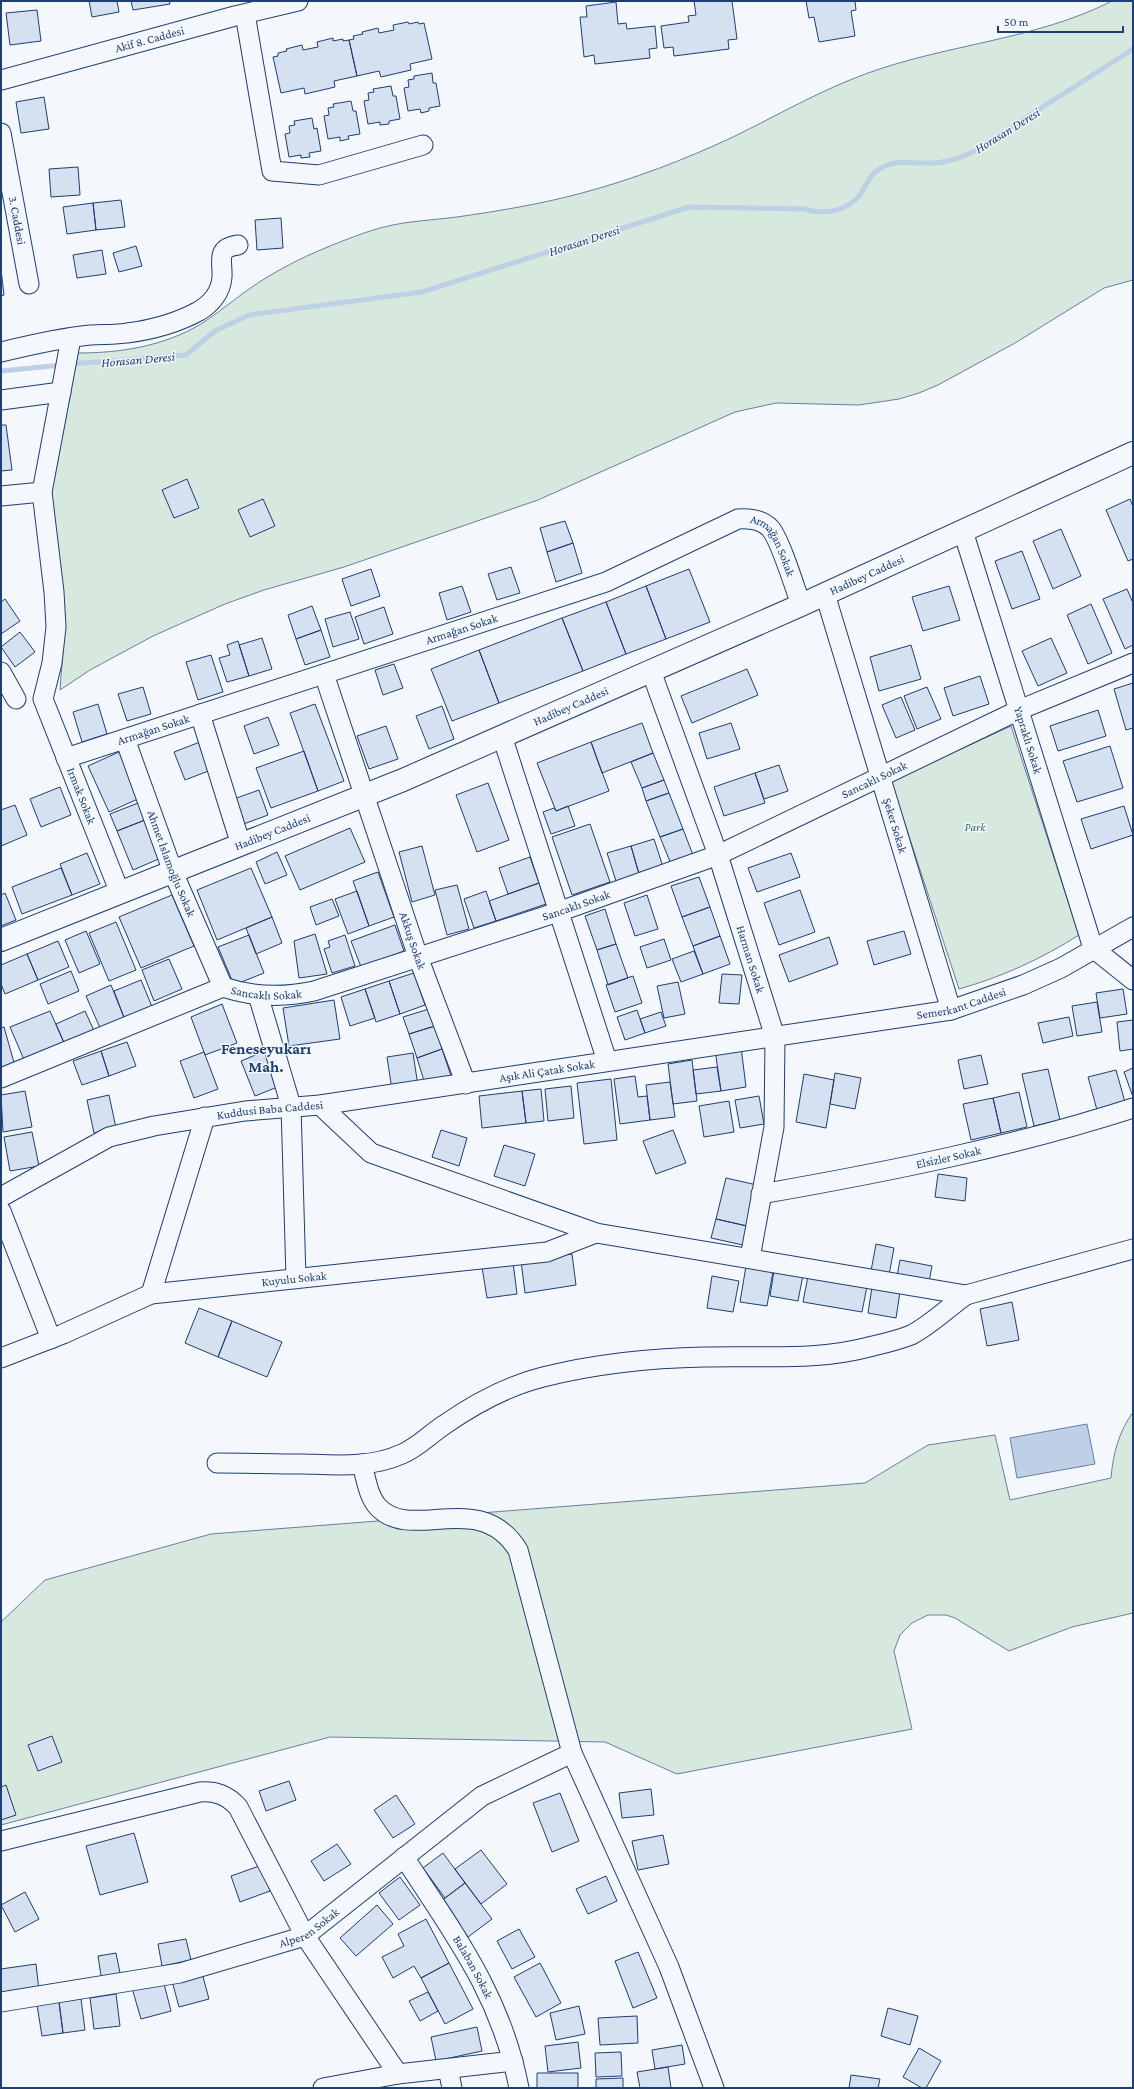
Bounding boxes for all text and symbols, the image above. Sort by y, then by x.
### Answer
scale bar [998,8,1123,34]
text: 50 m [1004,15,1029,29]
street label: Akif 8. Caddesi [113,23,186,56]
water label: Horasan Deresi [972,104,1043,156]
street label: 3. Caddesi [6,195,29,246]
water label: Horasan Deresi [547,222,622,259]
water label: Horasan Deresi [101,349,176,370]
street label: Armağan Sokak [749,512,798,579]
street label: Hadibey Caddesi [827,552,906,598]
street label: Armağan Sokak [424,611,500,647]
street label: Hadibey Caddesi [531,684,610,729]
street label: Yapraklı Sokak [1011,705,1045,776]
street label: Armağan Sokak [116,711,191,748]
street label: Sancaklı Sokak [839,758,910,801]
street label: Irmak Sokak [64,766,99,826]
street label: Şeker Sokak [880,796,910,855]
street label: Ahmet İslamoğlu Sokak [144,808,199,919]
street label: Hadibey Caddesi [232,811,312,853]
park label: Park [965,820,986,834]
street label: Sancaklı Sokak [540,887,612,924]
street label: Akkuş Sokak [396,910,429,972]
street label: Harman Sokak [733,924,768,995]
street label: Sancaklı Sokak [229,983,303,1003]
street label: Semerkant Caddesi [916,984,1008,1022]
district label: Feneseyukarı Mah. [221,1040,311,1075]
street label: Aşık Ali Çatak Sokak [498,1057,596,1085]
street label: Kuddusi Baba Caddesi [216,1098,324,1123]
street label: Elsizler Sokak [915,1143,983,1171]
street label: Kuyulu Sokak [261,1268,328,1289]
street label: Alperen Sokak [277,1905,342,1950]
street label: Balaban Sokak [450,1933,496,2001]

